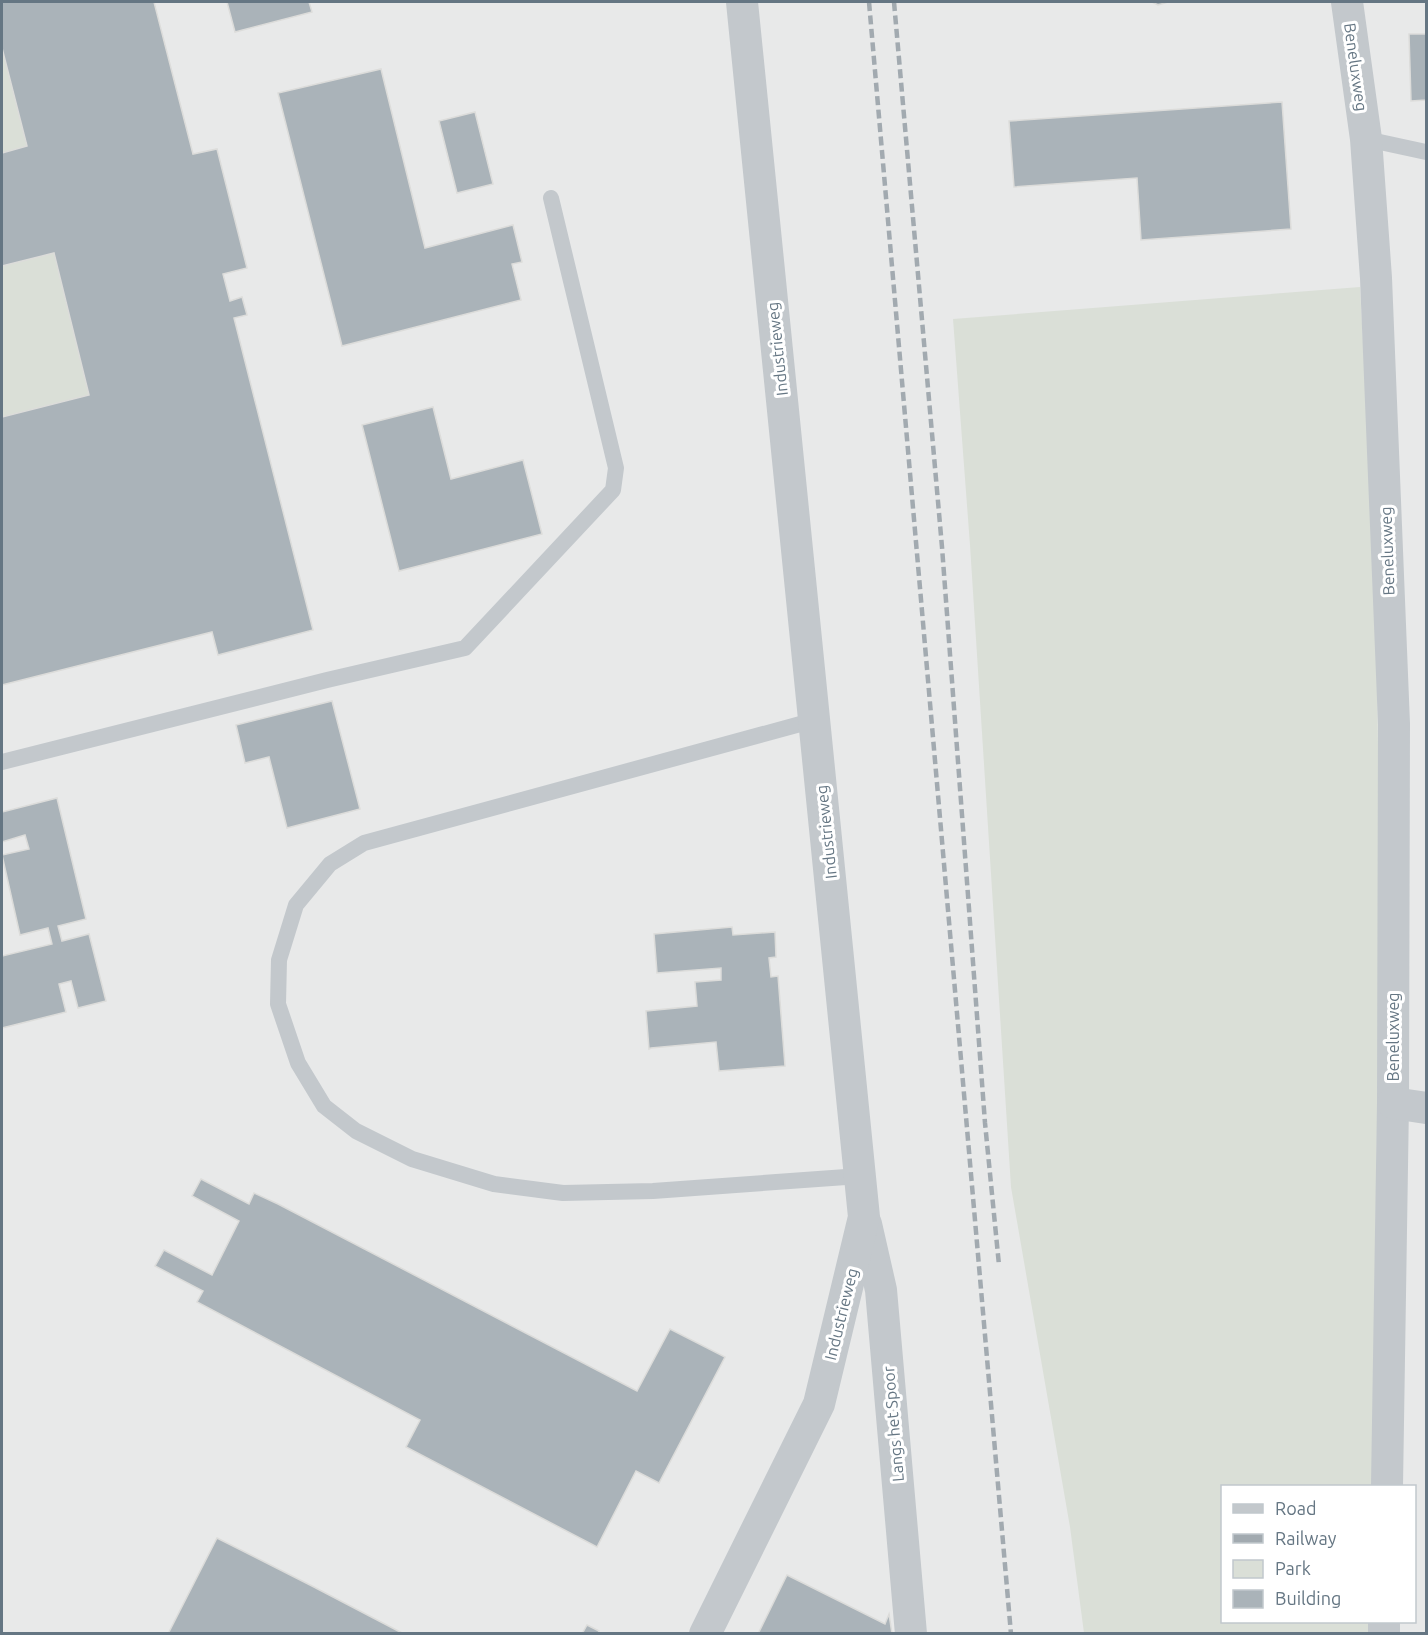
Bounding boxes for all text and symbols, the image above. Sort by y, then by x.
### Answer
street label: Beneluxweg [1341,22,1371,112]
street label: Industrieweg [763,301,791,397]
street label: Beneluxweg [1376,506,1398,596]
street label: Industrieweg [812,784,840,880]
street label: Beneluxweg [1384,993,1402,1081]
street label: Industrieweg [821,1266,861,1362]
street label: Langs het Spoor [879,1366,907,1482]
legend [1221,1485,1416,1623]
text: Road [1275,1498,1317,1518]
text: Railway [1275,1528,1337,1548]
text: Park [1275,1558,1311,1578]
text: Building [1275,1588,1341,1608]

